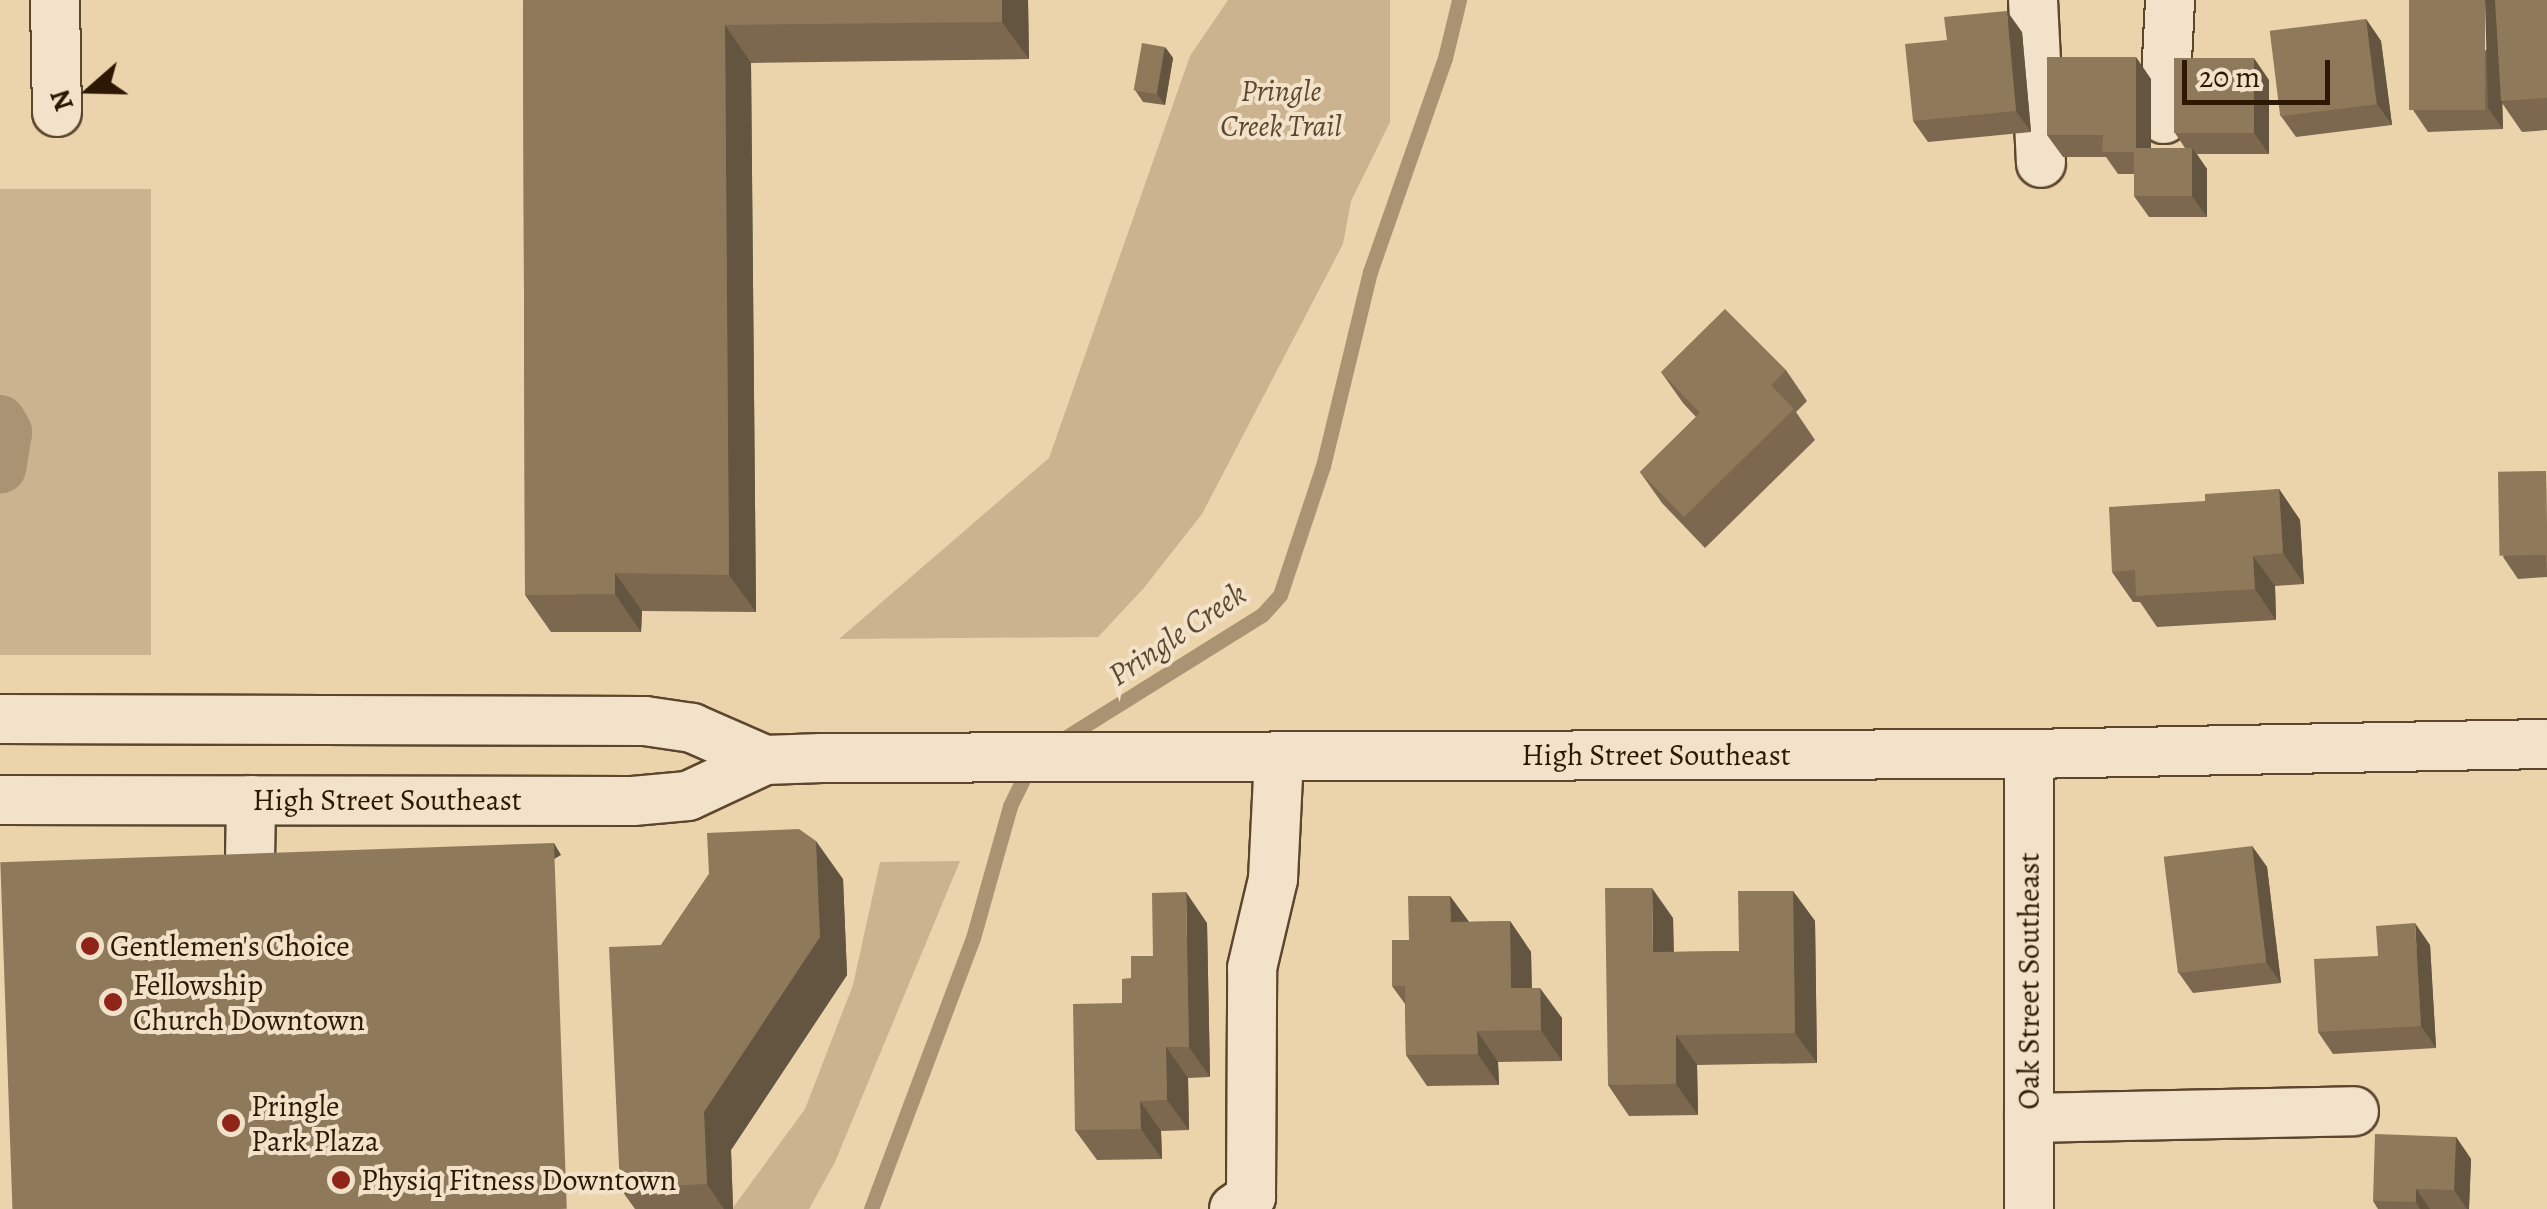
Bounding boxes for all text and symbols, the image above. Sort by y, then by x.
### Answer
north arrow [40,40,140,140]
scale bar [2187,40,2334,102]
text: 20 m [2199,57,2260,97]
park label: Pringle Creek Trail [1220,73,1342,144]
text: N [40,84,83,116]
water label: Pringle Creek [1101,574,1253,694]
street label: High Street Southeast [1521,737,1791,773]
street label: High Street Southeast [252,782,522,818]
street label: Oak Street Southeast [2011,852,2047,1110]
place label: Gentlemen's Choice [110,928,350,964]
marker: Gentlemen's Choice [79,935,101,957]
place label: Fellowship Church Downtown [133,967,365,1038]
marker: Fellowship Church Downtown [102,991,124,1013]
place label: Pringle Park Plaza [251,1088,379,1158]
marker: Pringle Park Plaza [220,1112,242,1134]
place label: Physiq Fitness Downtown [361,1162,676,1198]
marker: Physiq Fitness Downtown [330,1169,352,1191]

